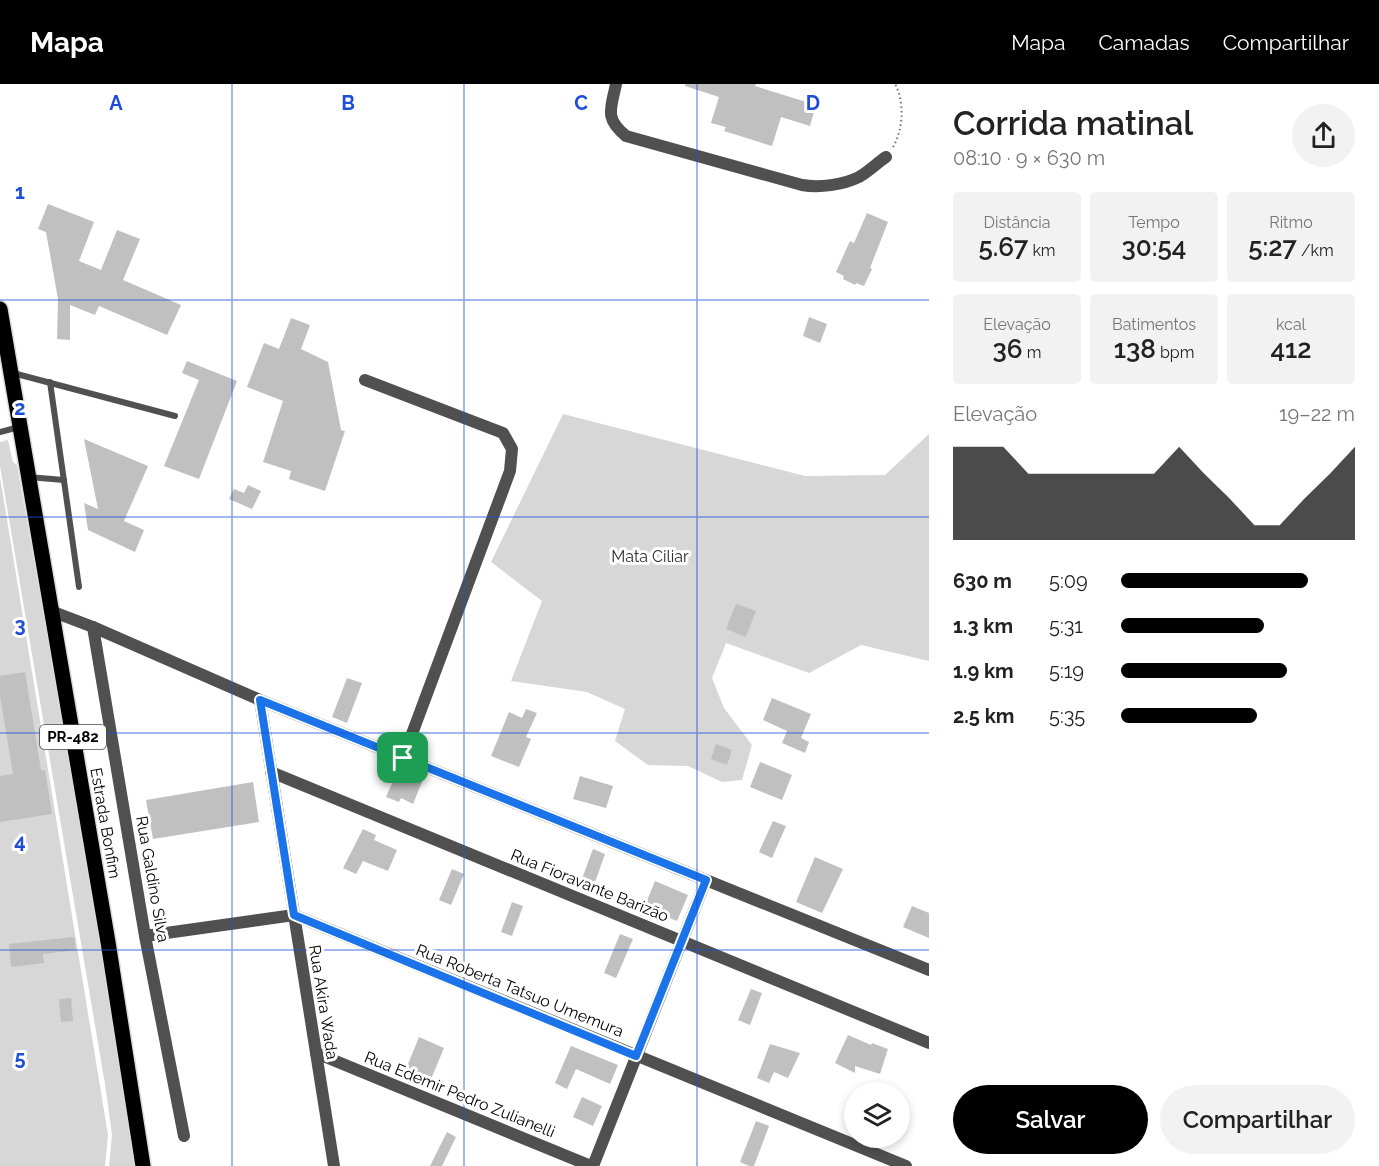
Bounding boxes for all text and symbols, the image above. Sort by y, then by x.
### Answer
text: Mapa [30,26,104,59]
text: Mapa [1011,30,1065,55]
text: Camadas [1098,30,1190,55]
text: Compartilhar [1223,30,1349,55]
text: A [109,91,123,115]
text: B [341,91,355,115]
text: C [574,91,588,115]
text: D [806,91,820,115]
text: Corrida matinal [953,104,1193,143]
button: share [1292,104,1355,167]
text: 08:10 · 9 × 630 m [953,146,1105,170]
text: 1 [15,180,25,204]
text: Distância [983,213,1051,232]
text: Tempo [1128,213,1180,232]
text: Ritmo [1269,213,1313,232]
text: 5.67 [978,232,1028,262]
text: 30:54 [1121,232,1187,262]
text: 5:27 [1248,232,1297,262]
text: km [1028,241,1056,260]
text: /km [1297,241,1334,260]
text: Elevação [983,315,1051,334]
text: Batimentos [1112,315,1196,334]
text: kcal [1276,315,1306,334]
text: 36 [993,334,1023,364]
text: 138 [1114,334,1156,364]
text: 412 [1270,334,1312,364]
text: m [1023,343,1041,362]
text: bpm [1156,343,1194,362]
text: 2 [14,396,26,420]
text: Elevação [953,402,1037,426]
text: 19–22 m [1279,402,1355,426]
park label: Mata Ciliar [611,547,689,566]
text: 630 m [953,569,1012,593]
text: 5:09 [1049,569,1088,593]
text: 3 [14,613,26,637]
text: 1.3 km [953,614,1013,638]
text: 5:31 [1049,614,1083,638]
text: 1.9 km [953,659,1014,683]
text: 5:19 [1049,659,1084,683]
text: 2.5 km [953,704,1014,728]
text: 5:35 [1049,704,1085,728]
road number: PR-482 [40,725,106,749]
pin [377,732,428,783]
icon: arrive [386,741,419,774]
street label: Estrada Bonfim [86,766,125,880]
street label: Rua Galdino Silva [132,814,173,944]
text: 4 [14,829,26,853]
street label: Rua Fioravante Barizão [508,845,672,926]
street label: Rua Roberta Tatsuo Umemura [413,940,626,1041]
street label: Rua Akira Wada [305,943,342,1061]
text: 5 [14,1046,26,1070]
street label: Rua Edemir Pedro Zulianelli [362,1047,558,1141]
map controls [844,1082,910,1148]
button: layers [844,1082,910,1148]
button: Salvar [953,1085,1148,1154]
button: Compartilhar [1160,1085,1355,1154]

